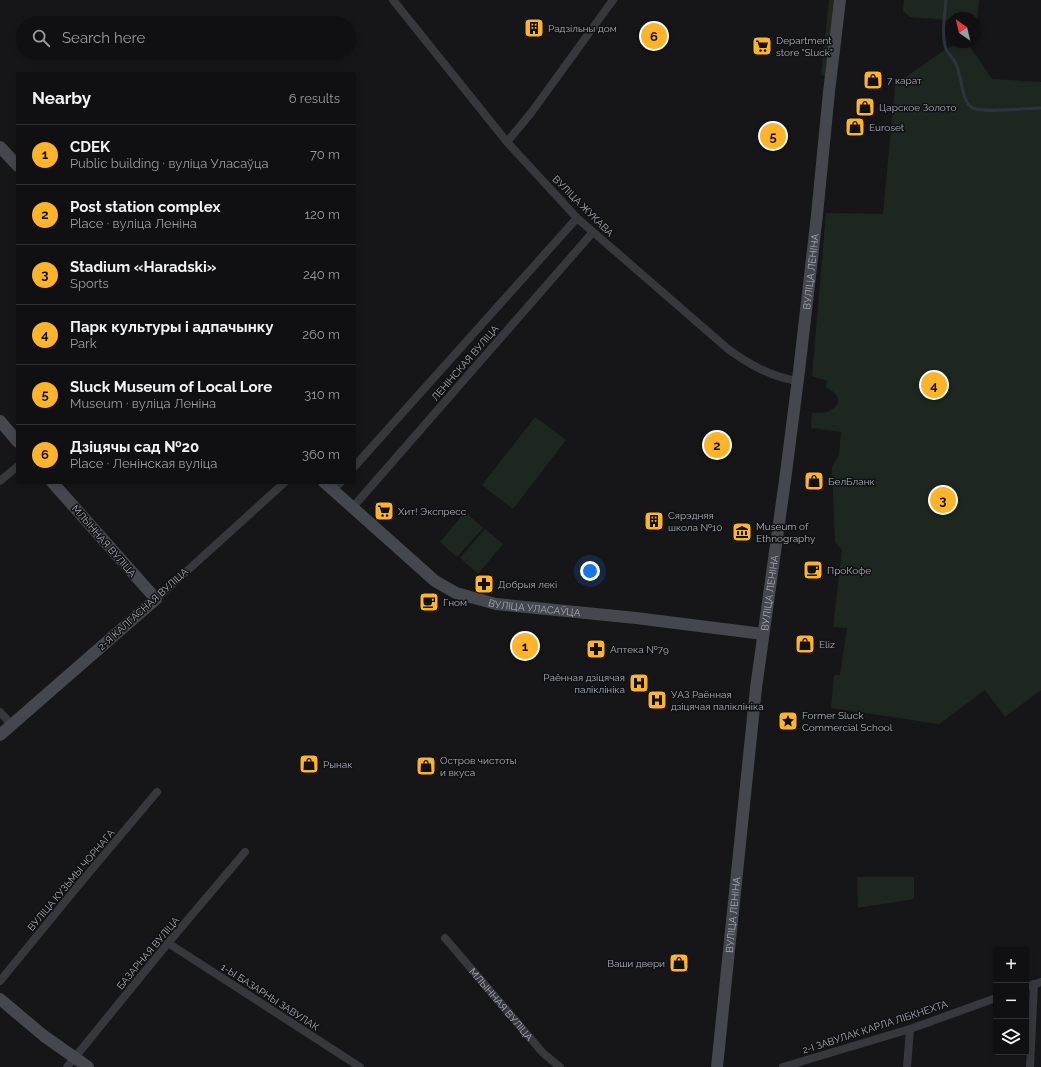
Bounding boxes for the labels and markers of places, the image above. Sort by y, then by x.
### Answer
building icon: Радзільны дом [523,17,545,39]
pin: 6 [641,21,667,51]
place label: Радзільны дом [548,23,617,34]
supermarket icon: Department store "Sluck" [751,35,773,57]
place label: Department store "Sluck" [776,35,833,58]
shop icon: 7 карат [862,69,884,91]
place label: 7 карат [887,75,922,86]
shop icon: Царское Золото [854,96,876,118]
place label: Царское Золото [879,102,957,113]
shop icon: Euroset [844,116,866,138]
pin: 5 [760,121,786,151]
place label: Euroset [869,122,905,133]
pin: 4 [921,370,947,400]
pin: 2 [704,430,730,460]
shop icon: БелБланк [803,470,825,492]
place label: БелБланк [828,476,875,487]
pin: 3 [930,485,956,515]
supermarket icon: Хит! Экспресс [373,500,395,522]
place label: Хит! Экспресс [398,506,467,517]
building icon: Сярэдняя школа №10 [643,510,665,532]
place label: Сярэдняя школа №10 [668,510,722,533]
museum icon: Museum of Ethnography [731,521,753,543]
place label: Museum of Ethnography [756,521,816,544]
cafe icon: ПроКофе [802,559,824,581]
place label: ПроКофе [827,565,871,576]
pharmacy icon: Добрыя лекі [473,573,495,595]
place label: Добрыя лекі [498,579,557,590]
cafe icon: Гном [418,591,440,613]
place label: Гном [443,597,467,608]
pin: 1 [512,631,538,661]
shop icon: Eliz [794,633,816,655]
pharmacy icon: Аптека №79 [585,638,607,660]
place label: Eliz [819,639,835,650]
place label: Аптека №79 [610,644,669,655]
place label: Раённая дзіцячая паліклініка [543,672,625,695]
hospital icon: Раённая дзіцячая паліклініка [628,672,650,694]
hospital icon: УАЗ Раённая дзіцячая паліклініка [646,689,668,711]
place label: УАЗ Раённая дзіцячая паліклініка [671,689,764,712]
place icon: Former Sluck Commercial School [777,710,799,732]
place label: Former Sluck Commercial School [802,710,893,733]
shop icon: Рынак [298,753,320,775]
shop icon: Остров чистоты и вкуса [415,755,437,777]
place label: Остров чистоты и вкуса [440,755,517,778]
place label: Рынак [323,759,352,770]
shop icon: Ваши двери [668,952,690,974]
place label: Ваши двери [607,958,665,969]

